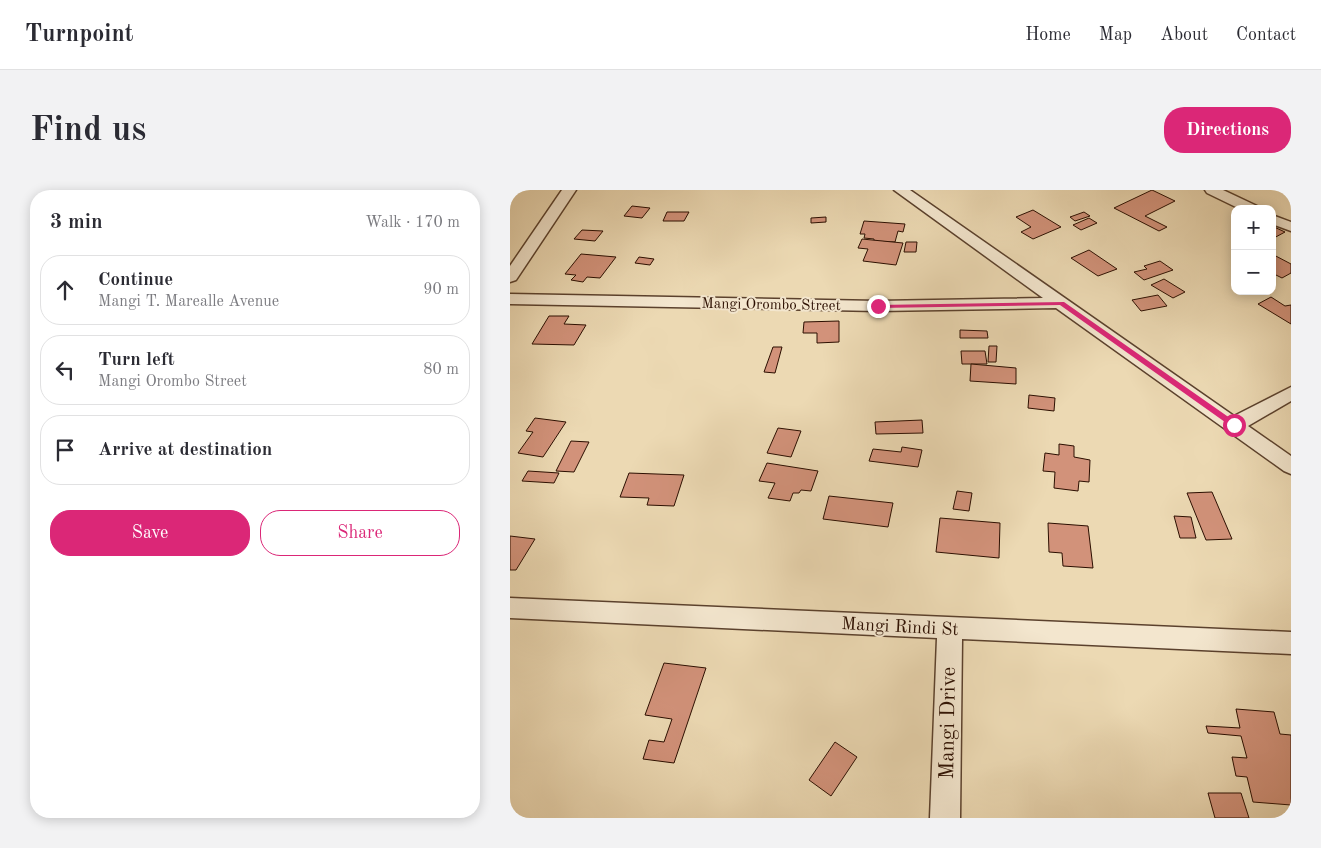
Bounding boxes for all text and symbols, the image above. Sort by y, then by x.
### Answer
text: Turnpoint [25,23,133,47]
text: Home [1025,26,1071,44]
text: Map [1099,26,1132,44]
text: About [1160,26,1208,44]
text: Contact [1236,26,1296,44]
button: Directions [1164,107,1291,153]
text: Find us [30,113,146,148]
map controls [1231,205,1276,295]
button: + [1231,205,1276,250]
text: 3 min [50,212,103,233]
text: Walk · 170 m [365,215,460,231]
button: − [1231,250,1276,295]
text: Continue [98,271,173,290]
icon: ahead [51,276,79,304]
text: 90 m [423,282,459,298]
text: Mangi T. Marealle Avenue [98,294,279,310]
route end [867,295,890,318]
street label: Mangi Orombo Street [701,297,841,314]
text: Turn left [98,351,175,370]
icon: left [51,356,79,384]
text: 80 m [423,362,459,378]
text: Mangi Orombo Street [98,374,247,390]
route start [1223,414,1246,437]
icon: arrive [51,436,79,464]
text: Arrive at destination [98,441,272,460]
button: Save [50,510,250,556]
button: Share [260,510,460,556]
street label: Mangi Rindi St [841,615,959,639]
street label: Mangi Drive [937,667,960,780]

